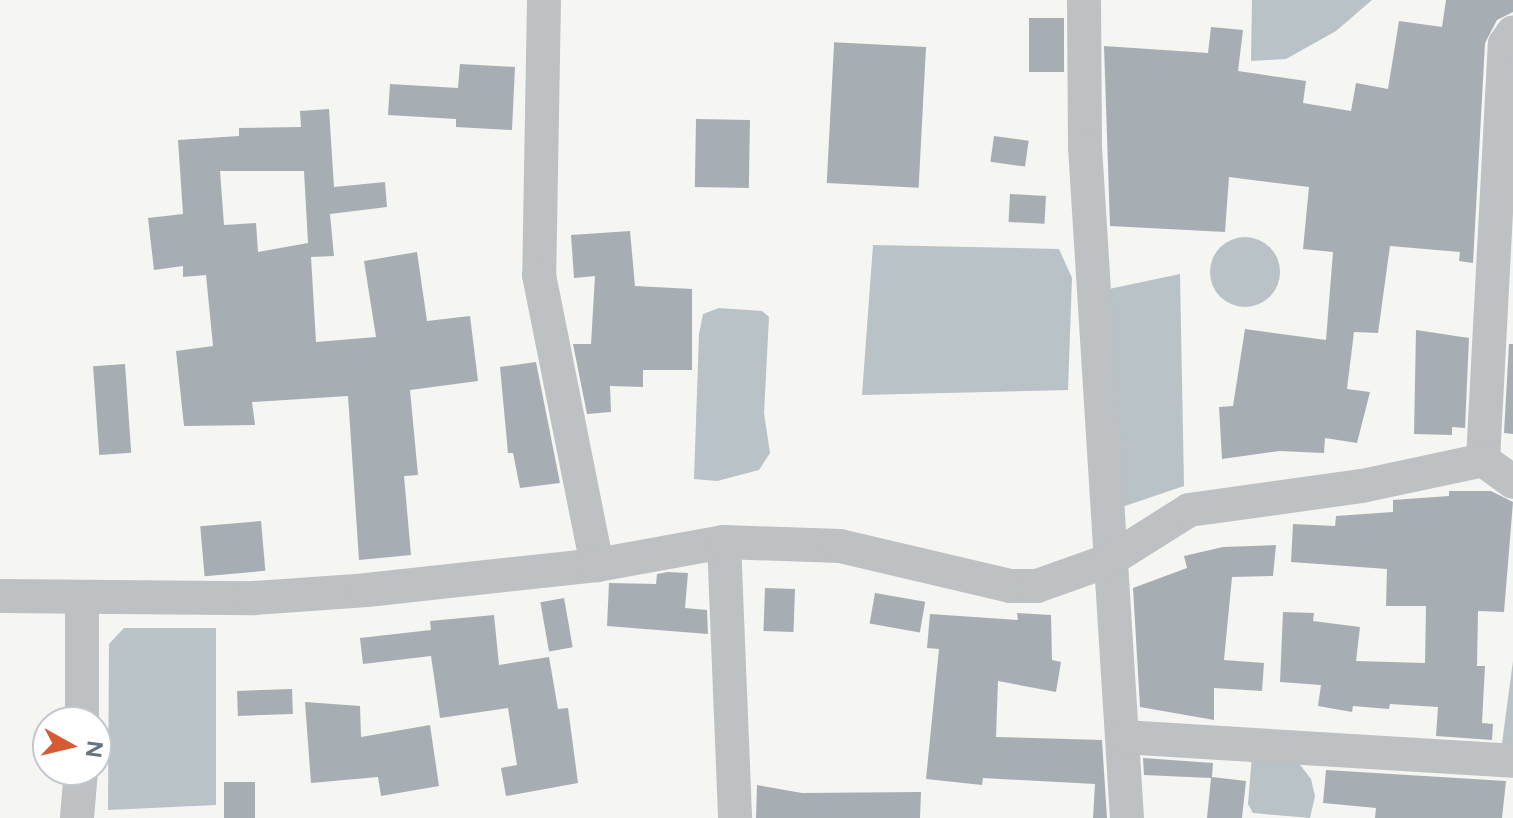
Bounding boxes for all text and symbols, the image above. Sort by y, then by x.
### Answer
north arrow [32,706,112,786]
text: N [80,739,109,759]

